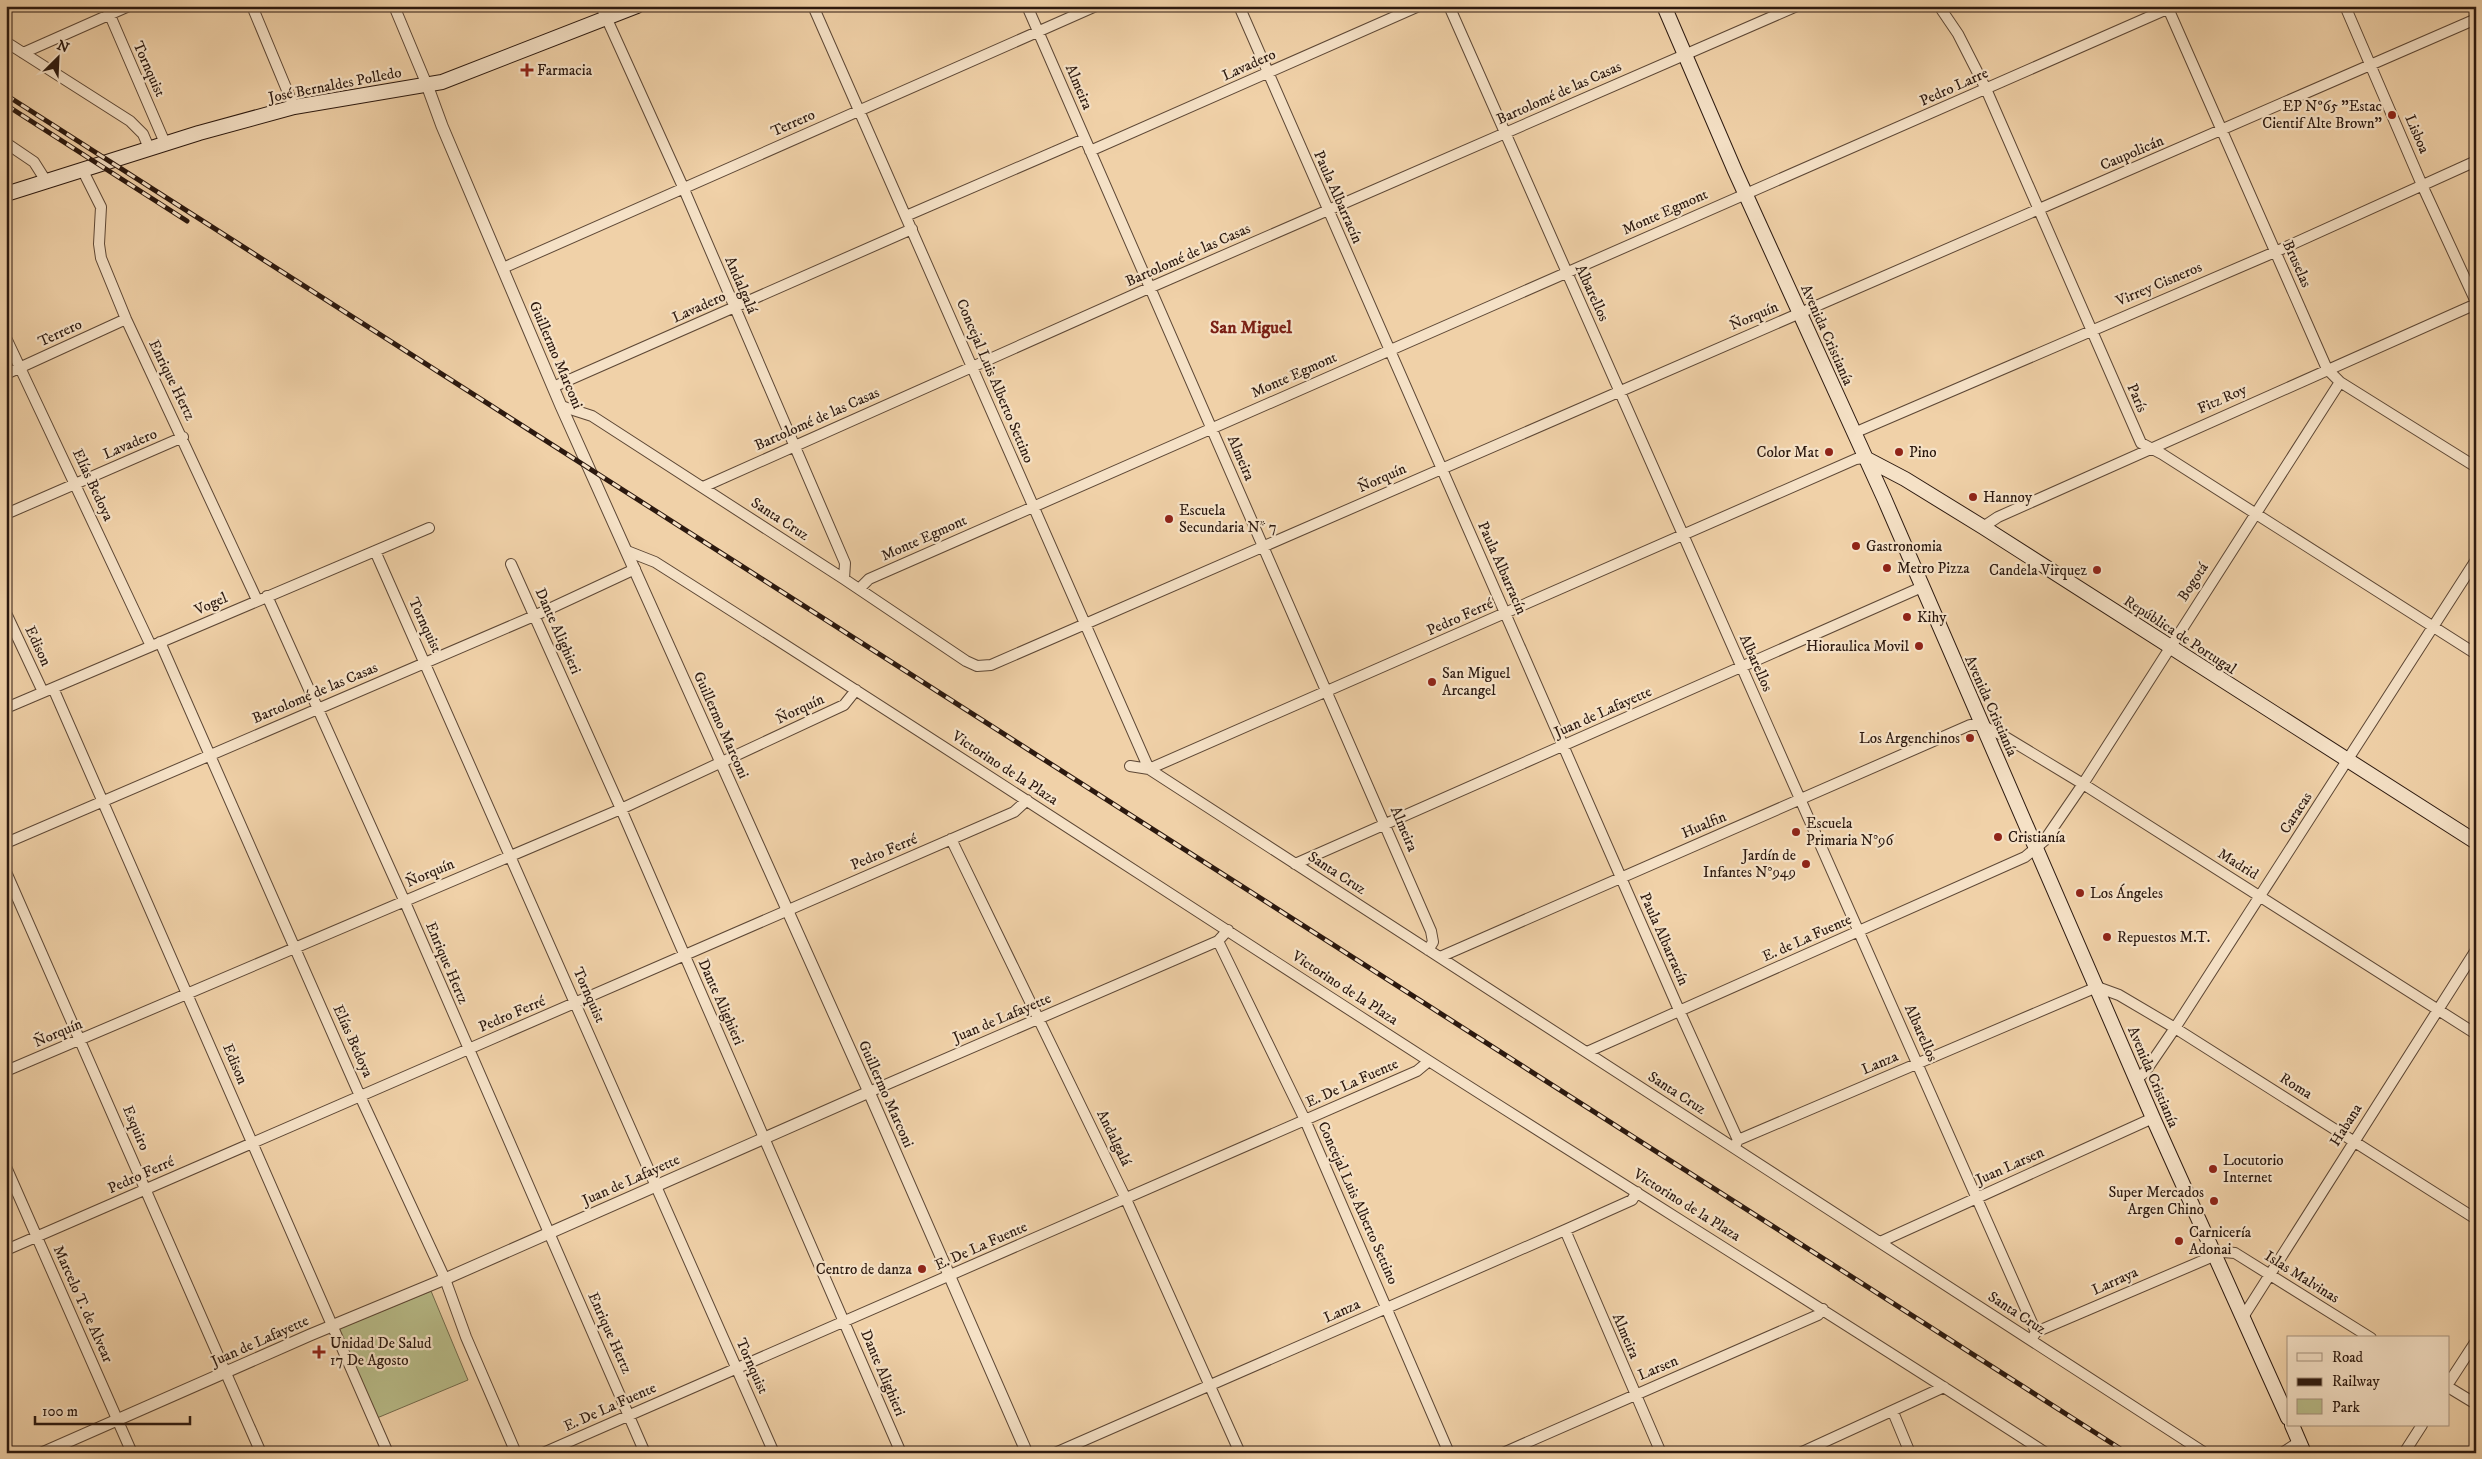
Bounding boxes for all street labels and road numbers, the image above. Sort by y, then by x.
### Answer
street label: Tornquist [128,38,170,100]
street label: Lavadero [1219,45,1279,85]
street label: Bartolomé de las Casas [1494,57,1624,129]
street label: Almeira [1061,62,1097,113]
street label: José Bernaldes Polledo [265,63,403,108]
street label: Pedro Larre [1917,64,1991,110]
street label: Terrero [768,105,818,141]
street label: Lisboa [2400,112,2434,157]
street label: Caupolicán [2097,131,2167,175]
street label: Paula Albarracín [1309,148,1367,246]
street label: Monte Egmont [1619,185,1711,239]
street label: Bartolomé de las Casas [1123,219,1253,291]
street label: Bruselas [2278,238,2316,290]
street label: Andalgalá [720,254,762,317]
street label: Virrey Cisneros [2112,257,2205,311]
street label: Albarellos [1571,262,1613,324]
street label: Avenida Cristianía [1796,282,1858,389]
street label: Lavadero [669,287,729,327]
street label: Concejal Luis Alberto Settino [952,296,1038,466]
street label: Ñorquín [1726,296,1781,335]
street label: Guillermo Marconi [525,298,587,412]
street label: Terrero [35,315,85,351]
street label: Enrique Hertz [144,337,200,424]
street label: Monte Egmont [1248,348,1340,402]
street label: Fitz Roy [2194,379,2250,418]
street label: París [2122,381,2152,415]
street label: Bartolomé de las Casas [752,383,882,455]
street label: Lavadero [100,424,160,464]
street label: Almeira [1223,433,1259,484]
street label: Elías Bedoya [68,446,118,525]
street label: Ñorquín [1354,458,1409,497]
street label: Santa Cruz [747,493,813,545]
street label: Monte Egmont [878,511,970,565]
street label: Paula Albarracín [1473,519,1531,617]
street label: Bogotá [2173,558,2213,605]
street label: Dante Alighieri [531,585,585,677]
street label: Vogel [191,588,231,620]
street label: República de Portugal [2120,591,2240,679]
street label: Tornquist [404,594,446,656]
street label: Pedro Ferré [1424,594,1497,640]
street label: Edison [20,623,56,669]
street label: Albarellos [1735,631,1777,695]
street label: Avenida Cristianía [1960,653,2022,760]
street label: Bartolomé de las Casas [249,658,381,728]
street label: Guillermo Marconi [689,669,753,782]
street label: Juan de Lafayette [1549,682,1655,743]
street label: Ñorquín [772,689,827,728]
street label: Victorino de la Plaza [947,726,1062,810]
street label: Caracas [2275,788,2317,838]
street label: Almeira [1386,804,1422,855]
street label: Hualfin [1679,807,1729,843]
street label: Pedro Ferré [848,829,921,875]
street label: Madrid [2214,844,2262,884]
street label: Santa Cruz [1304,847,1370,899]
street label: Ñorquín [402,853,457,892]
street label: Paula Albarracín [1635,890,1693,988]
street label: E. de La Fuente [1759,910,1855,966]
street label: Enrique Hertz [421,919,473,1007]
street label: Victorino de la Plaza [1287,946,1402,1030]
street label: Dante Alighieri [694,956,748,1048]
street label: Tornquist [568,964,610,1026]
street label: Juan de Lafayette [948,989,1054,1048]
street label: Pedro Ferré [476,991,549,1037]
street label: Albarellos [1900,1001,1942,1065]
street label: Elías Bedoya [329,1002,378,1081]
street label: Ñorquín [30,1013,85,1052]
street label: Avenida Cristianía [2123,1023,2183,1131]
street label: Guillermo Marconi [854,1038,918,1151]
street label: Edison [218,1041,252,1087]
street label: Lanza [1859,1047,1902,1079]
street label: E. De La Fuente [1303,1054,1401,1112]
street label: Santa Cruz [1644,1067,1710,1119]
street label: Roma [2276,1069,2316,1104]
street label: Habana [2326,1100,2367,1150]
street label: Esquiro [118,1103,154,1153]
street label: Andalgalá [1092,1107,1136,1170]
street label: Concejal Luis Alberto Settino [1313,1119,1403,1287]
street label: Juan Larsen [1971,1143,2047,1190]
street label: Juan de Lafayette [577,1150,683,1211]
street label: Pedro Ferré [105,1152,178,1198]
street label: Victorino de la Plaza [1629,1164,1745,1246]
street label: E. De La Fuente [932,1217,1030,1275]
street label: Marcelo T. de Alvear [49,1242,118,1366]
street label: Islas Malvinas [2261,1247,2343,1307]
street label: Larraya [2089,1262,2141,1299]
street label: Santa Cruz [1984,1287,2050,1339]
street label: Enrique Hertz [584,1289,637,1377]
street label: Lanza [1321,1294,1364,1327]
street label: Juan de Lafayette [206,1311,312,1372]
street label: Almeira [1608,1311,1644,1362]
street label: Dante Alighieri [856,1327,910,1419]
street label: Tornquist [731,1335,773,1397]
street label: Larsen [1635,1351,1681,1385]
street label: E. De La Fuente [561,1378,659,1436]

